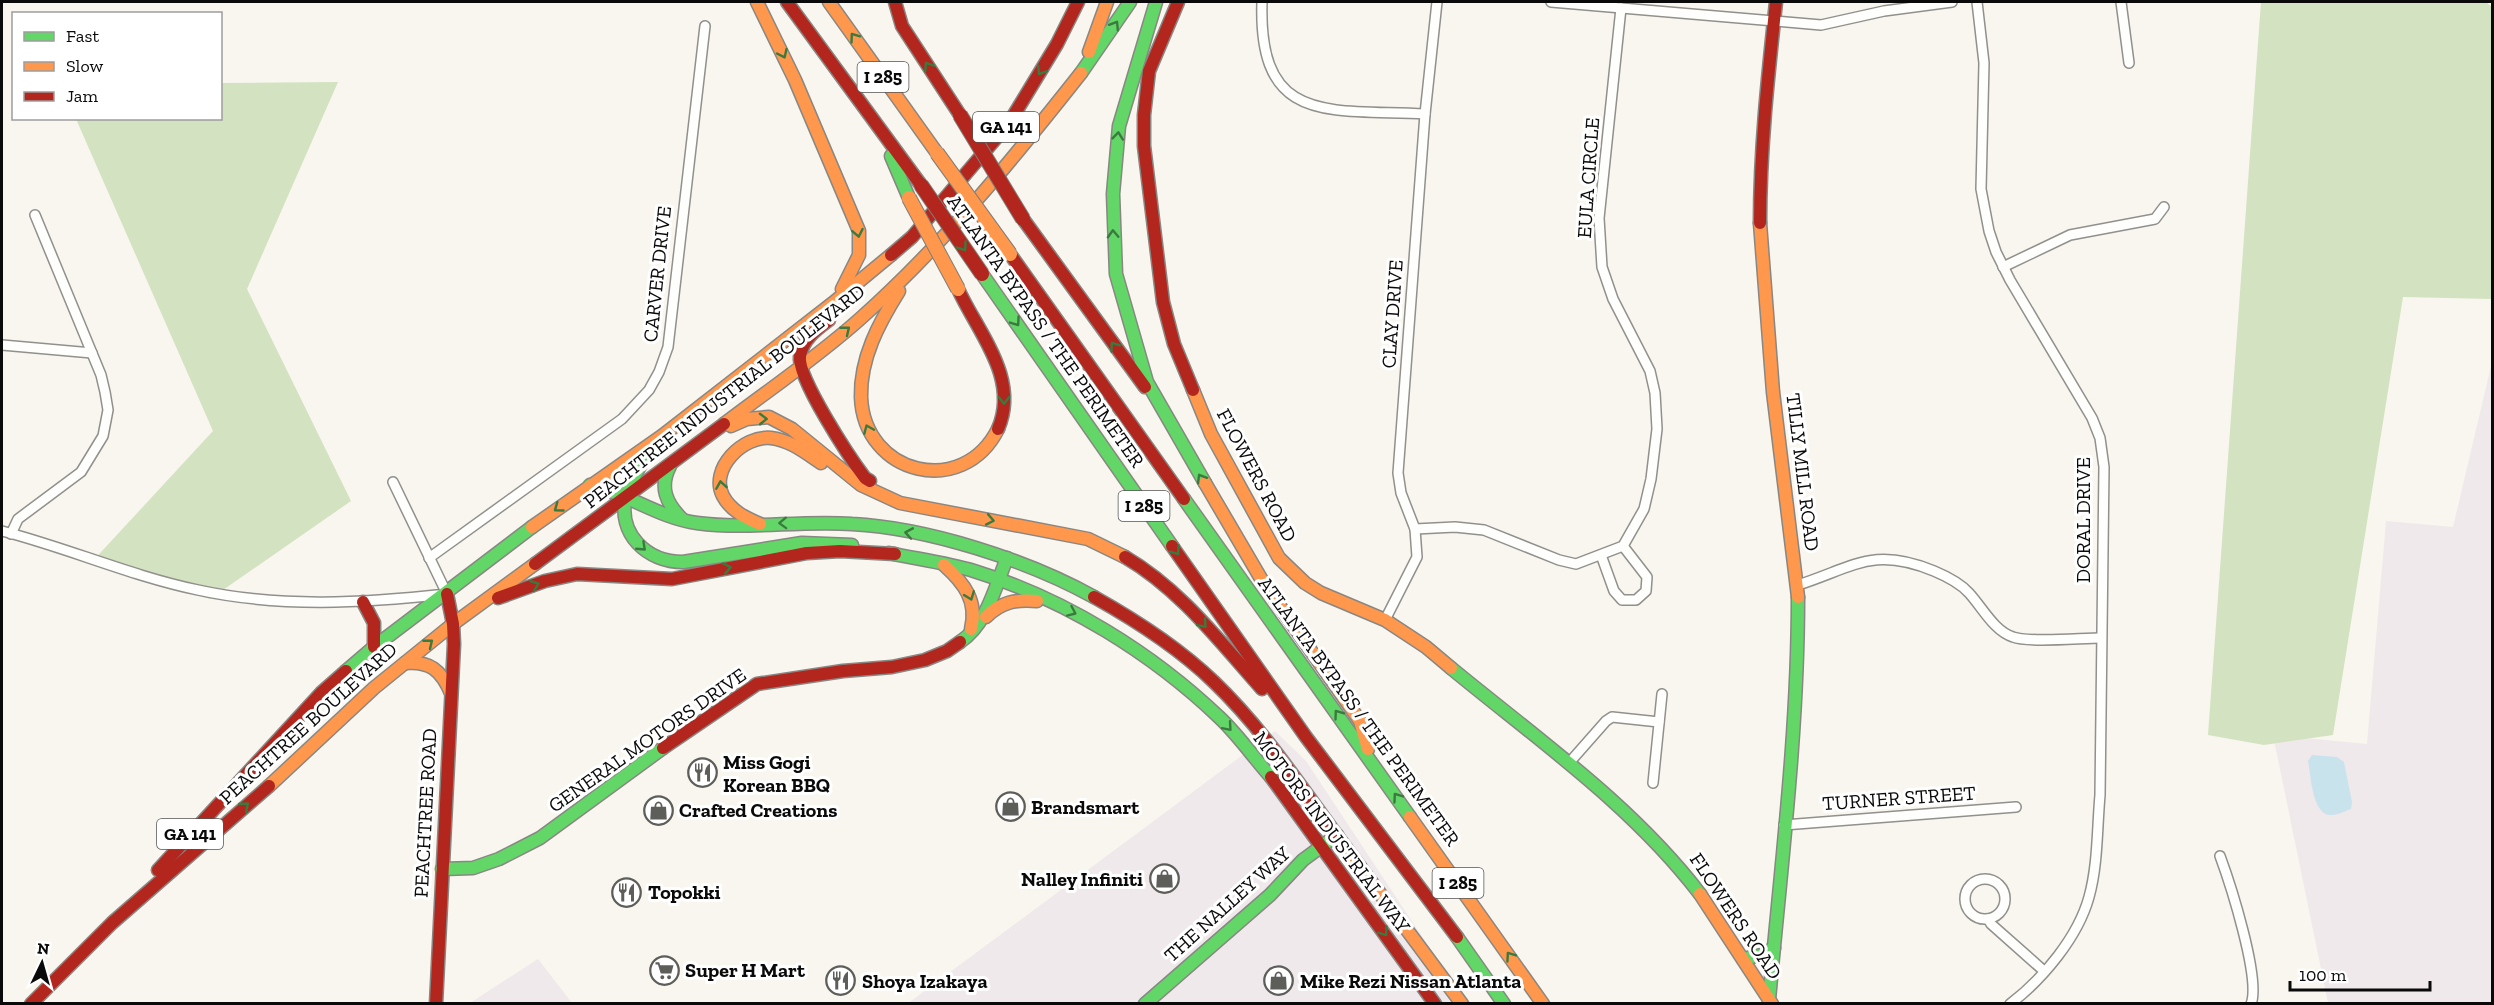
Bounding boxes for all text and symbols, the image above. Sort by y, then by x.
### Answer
legend [12,12,222,120]
one-way arrow [1108,21,1119,32]
text: Fast [66,25,99,47]
one-way arrow [850,33,861,44]
one-way arrow [775,47,787,58]
text: Slow [66,55,103,77]
road number: I 285 [858,62,908,92]
one-way arrow [923,62,935,72]
one-way arrow [1036,65,1048,75]
text: Jam [66,85,98,107]
road number: GA 141 [973,112,1039,142]
street label: EULA CIRCLE [1572,117,1604,239]
one-way arrow [1112,131,1124,140]
street label: ATLANTA BYPASS / THE PERIMETER [942,190,1150,472]
street label: CARVER DRIVE [638,205,676,343]
one-way arrow [851,228,864,238]
one-way arrow [1107,229,1120,238]
one-way arrow [956,240,967,251]
street label: CLAY DRIVE [1376,259,1408,369]
street label: PEACHTREE INDUSTRIAL BOULEVARD [579,279,869,513]
one-way arrow [1009,315,1020,326]
one-way arrow [839,326,850,337]
one-way arrow [1110,341,1121,352]
street label: TILLY MILL ROAD [1781,392,1825,552]
one-way arrow [997,396,1010,405]
street label: FLOWERS ROAD [1212,404,1302,546]
one-way arrow [758,412,767,425]
one-way arrow [863,424,875,435]
street label: DORAL DRIVE [2071,457,2095,583]
one-way arrow [1197,474,1208,484]
one-way arrow [716,480,728,490]
road number: I 285 [1118,491,1170,521]
one-way arrow [553,501,564,512]
one-way arrow [985,513,995,526]
one-way arrow [778,517,787,529]
one-way arrow [905,527,915,540]
one-way arrow [635,540,646,551]
one-way arrow [1169,544,1180,555]
one-way arrow [722,562,732,575]
street label: ATLANTA BYPASS / THE PERIMETER [1253,572,1465,851]
one-way arrow [529,579,540,592]
one-way arrow [963,589,975,600]
one-way arrow [1065,605,1076,617]
one-way arrow [1196,617,1207,628]
street label: PEACHTREE BOULEVARD [214,637,402,809]
one-way arrow [422,639,433,650]
street label: GENERAL MOTORS DRIVE [544,663,750,817]
one-way arrow [1334,710,1345,721]
one-way arrow [1221,720,1232,731]
street label: MOTORS INDUSTRIAL WAY [1248,727,1416,938]
street label: PEACHTREE ROAD [409,728,441,898]
place label: Miss Gogi Korean BBQ [723,750,830,797]
restaurant icon: Miss Gogi Korean BBQ [686,757,718,789]
street label: TURNER STREET [1821,781,1977,815]
shop icon: Brandsmart [994,791,1026,823]
one-way arrow [1393,792,1404,803]
shop icon: Crafted Creations [642,794,674,826]
place label: Brandsmart [1031,795,1140,819]
place label: Crafted Creations [679,798,837,822]
one-way arrow [238,802,249,813]
road number: GA 141 [157,819,223,849]
street label: THE NALLEY WAY [1159,841,1296,967]
street label: FLOWERS ROAD [1685,848,1787,984]
shop icon: Nalley Infiniti [1148,863,1180,895]
place label: Nalley Infiniti [1021,867,1143,891]
road number: I 285 [1432,868,1484,898]
restaurant icon: Topokki [611,876,643,908]
place label: Topokki [648,880,721,904]
one-way arrow [1377,926,1388,937]
north arrow [12,933,72,993]
text: N [36,939,50,959]
one-way arrow [1506,951,1517,962]
supermarket icon: Super H Mart [648,954,680,986]
scale bar [2290,954,2430,992]
place label: Super H Mart [685,958,806,982]
text: 100 m [2299,964,2347,986]
restaurant icon: Shoya Izakaya [825,965,857,997]
shop icon: Mike Rezi Nissan Atlanta [1263,965,1295,997]
place label: Shoya Izakaya [862,969,988,993]
place label: Mike Rezi Nissan Atlanta [1300,969,1521,993]

